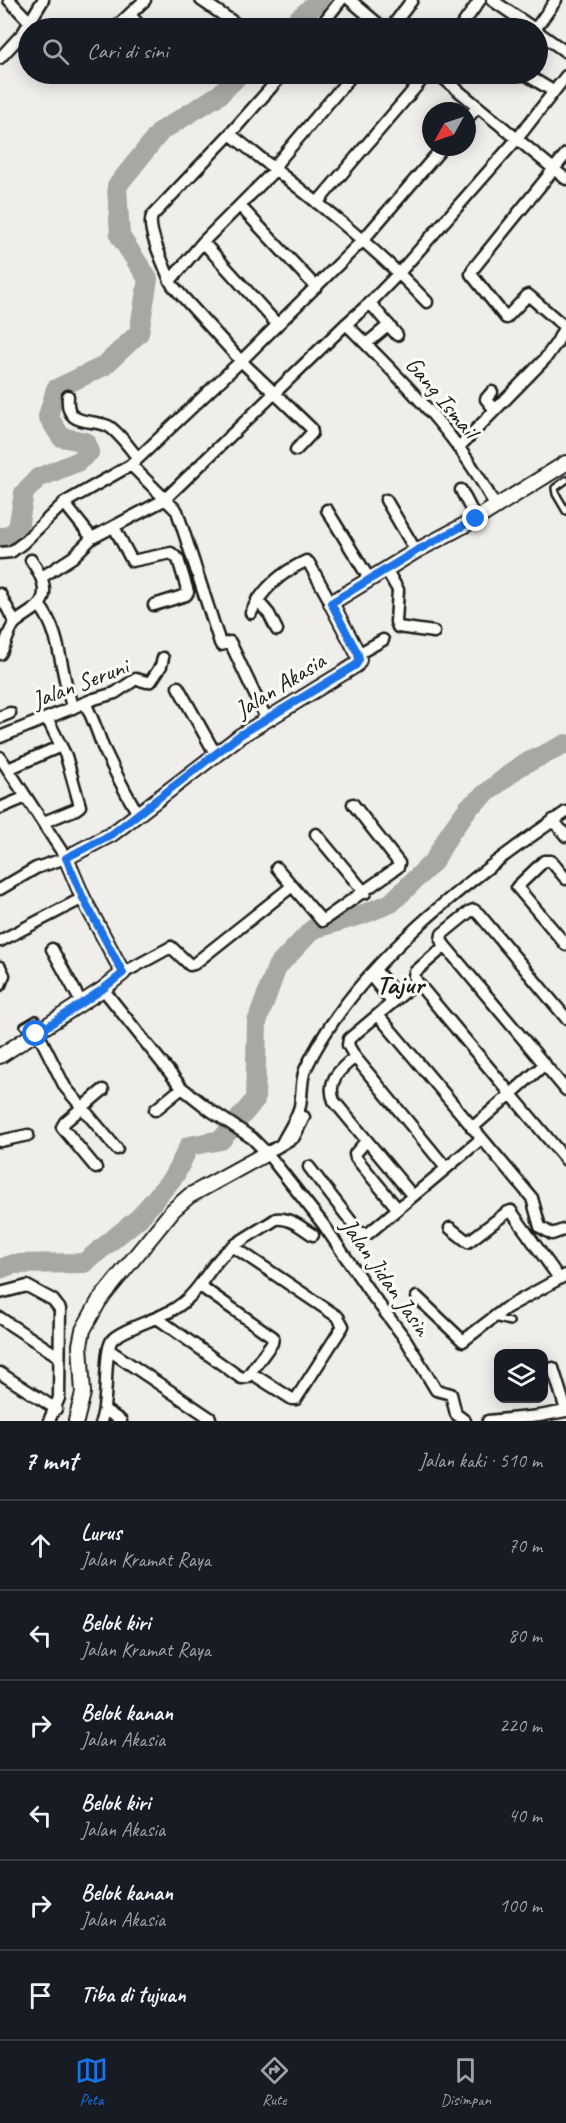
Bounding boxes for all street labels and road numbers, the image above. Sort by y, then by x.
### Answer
street label: Gang Ismail [399,350,487,447]
street label: Jalan Akasia [228,645,332,725]
street label: Jalan Seruni [27,650,134,715]
street label: Jalan Jidan Jasin [334,1212,438,1343]

